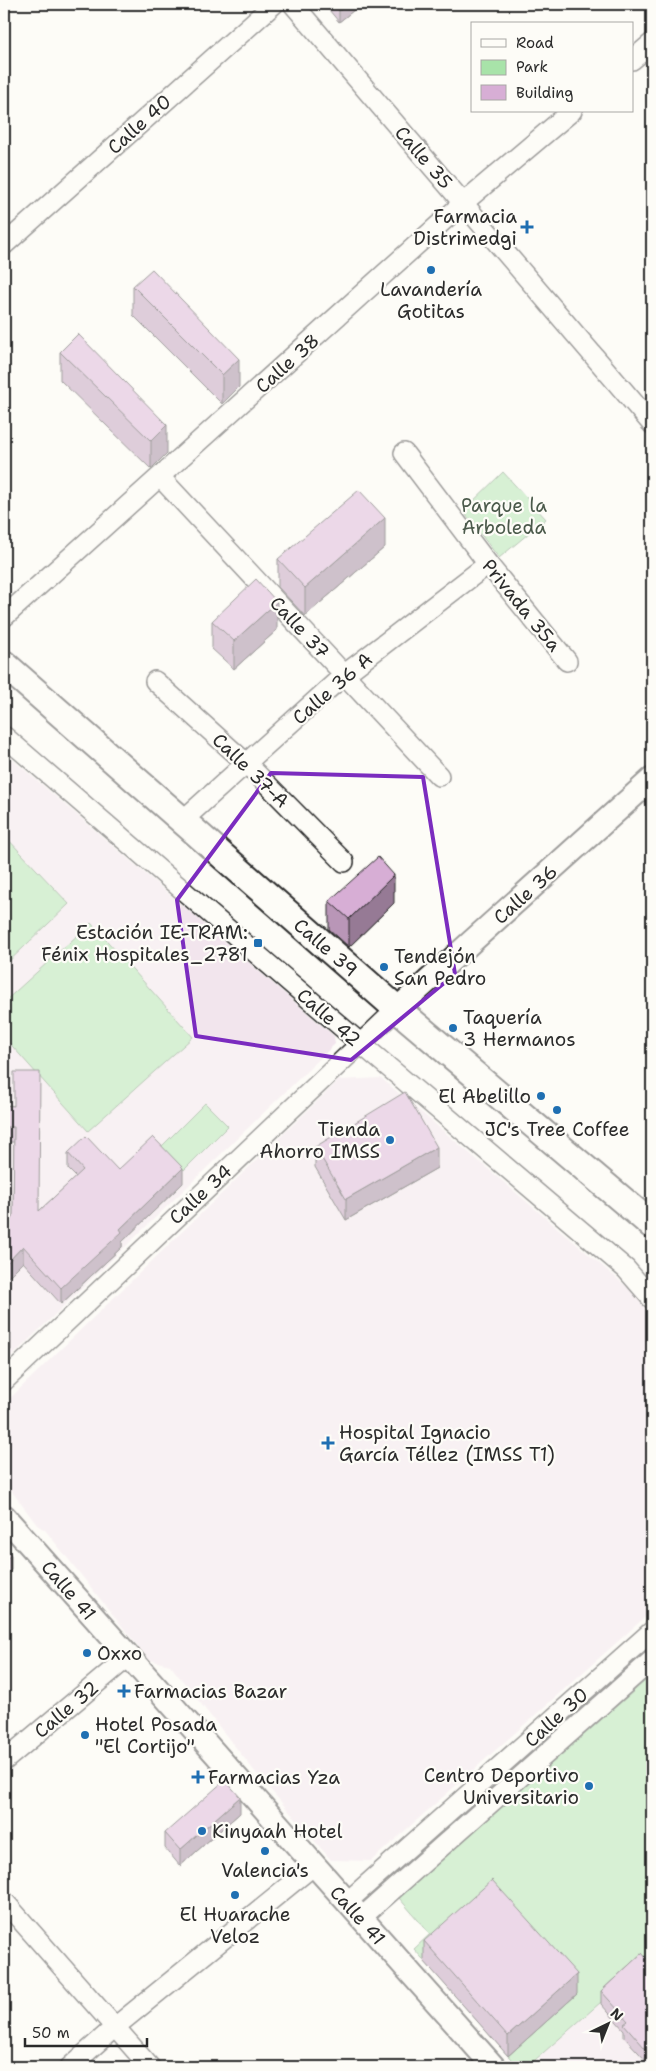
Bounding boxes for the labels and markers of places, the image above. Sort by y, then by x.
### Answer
place label: Farmacia Distrimedgi [413,204,517,251]
marker: Farmacia Distrimedgi [521,221,533,233]
marker: Lavandería Gotitas [425,264,437,276]
place label: Lavandería Gotitas [380,277,482,324]
place label: Estación IE-TRAM: Fénix Hospitales_2781 [41,920,248,967]
marker: Estación IE-TRAM: Fénix Hospitales_2781 [252,937,264,949]
place label: Tendejón San Pedro [394,944,486,991]
marker: Tendejón San Pedro [378,961,390,973]
place label: Taquería 3 Hermanos [463,1005,576,1052]
marker: Taquería 3 Hermanos [447,1022,459,1034]
place label: El Abelillo [438,1084,531,1109]
marker: El Abelillo [535,1090,547,1102]
marker: JC's Tree Coffee [551,1104,563,1116]
place label: Tienda Ahorro IMSS [260,1117,380,1164]
place label: JC's Tree Coffee [485,1117,630,1142]
marker: Tienda Ahorro IMSS [384,1134,396,1146]
place label: Hospital Ignacio García Téllez (IMSS T1) [339,1420,555,1467]
marker: Hospital Ignacio García Téllez (IMSS T1) [321,1436,335,1450]
place label: Oxxo [97,1641,142,1666]
marker: Oxxo [81,1647,93,1659]
place label: Farmacias Bazar [134,1679,288,1704]
marker: Farmacias Bazar [118,1685,130,1697]
place label: Hotel Posada "El Cortijo" [95,1712,217,1759]
marker: Hotel Posada "El Cortijo" [79,1729,91,1741]
place label: Centro Deportivo Universitario [424,1763,579,1810]
place label: Farmacias Yza [208,1765,340,1790]
marker: Farmacias Yza [192,1771,204,1783]
marker: Centro Deportivo Universitario [583,1780,595,1792]
place label: Kinyaah Hotel [212,1819,343,1844]
marker: Kinyaah Hotel [196,1825,208,1837]
marker: Valencia's [259,1845,271,1857]
place label: Valencia's [221,1858,309,1883]
marker: El Huarache Veloz [229,1889,241,1901]
place label: El Huarache Veloz [179,1902,291,1949]

